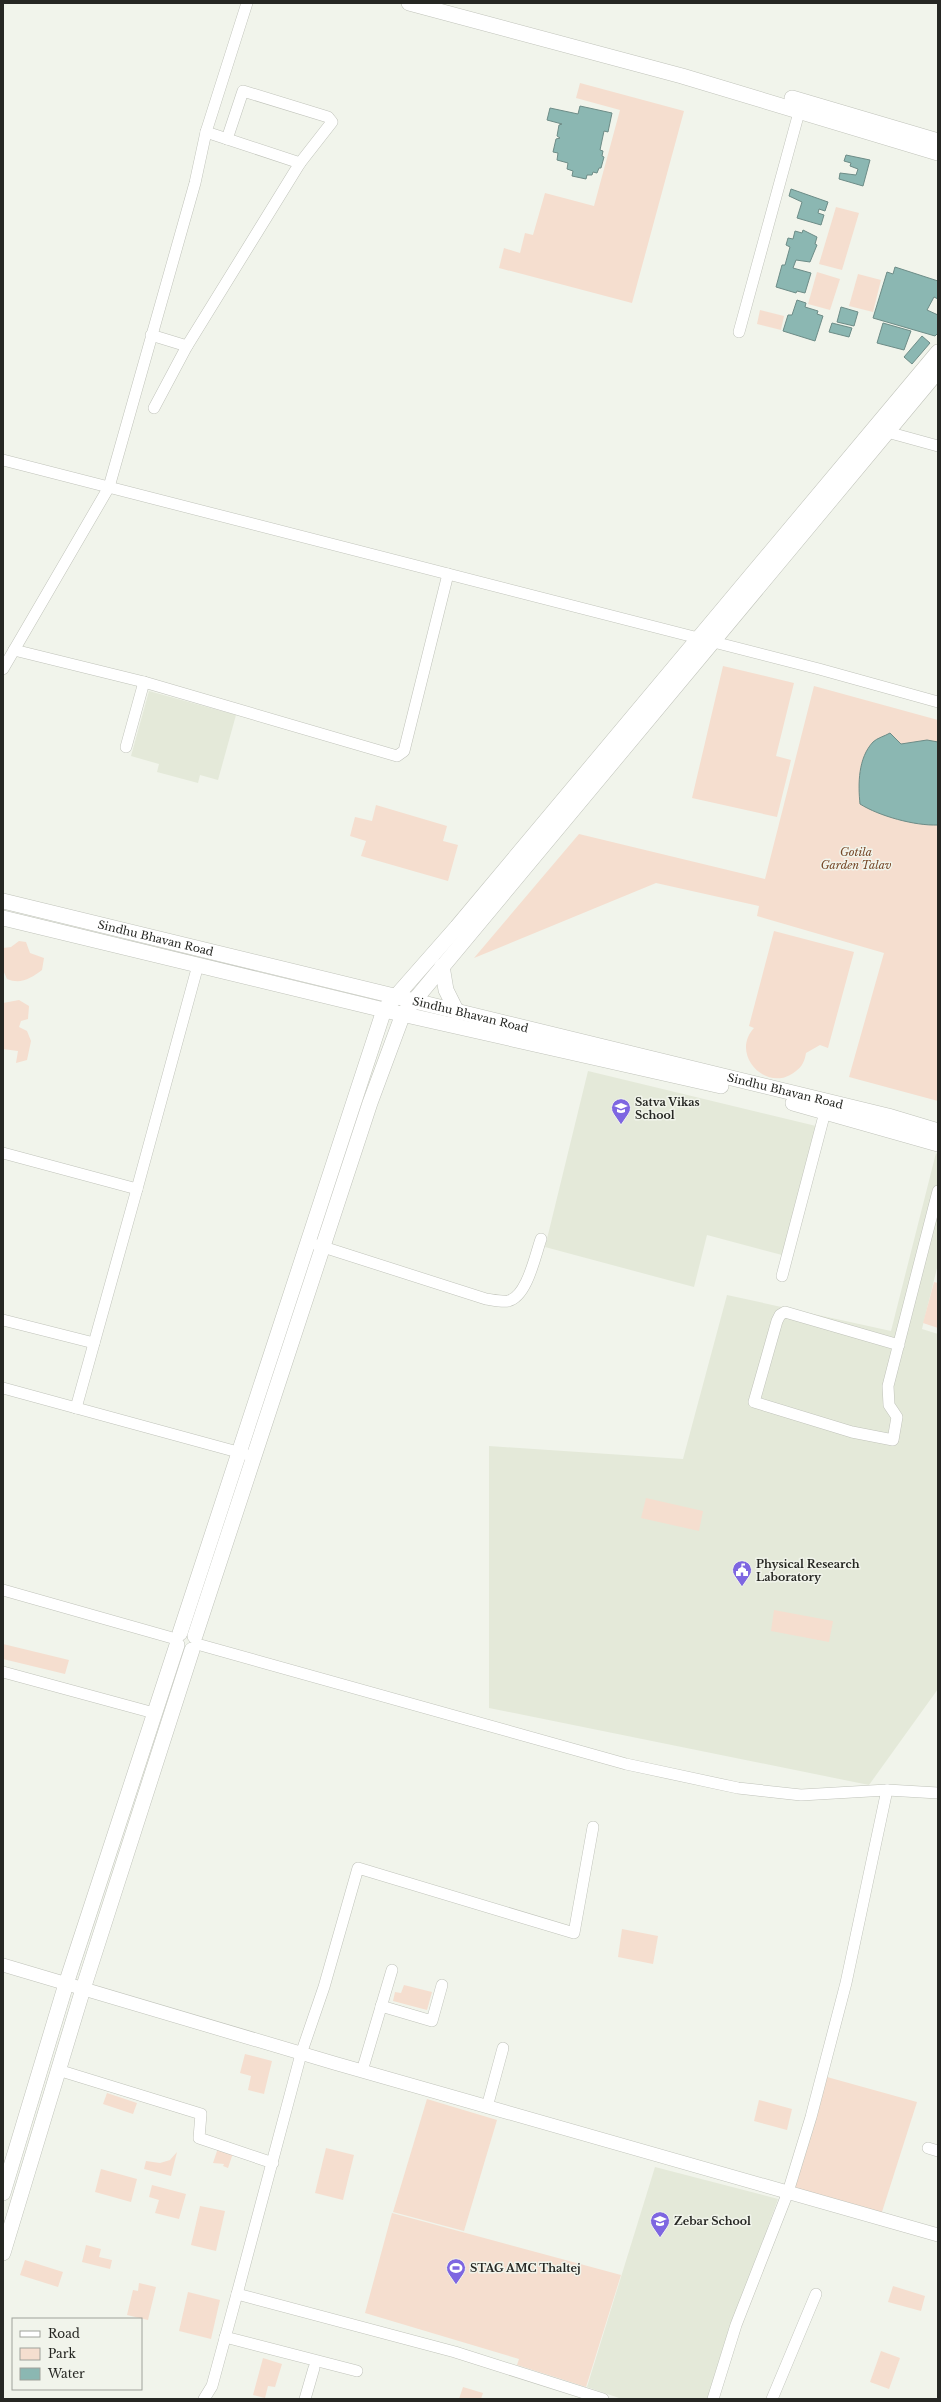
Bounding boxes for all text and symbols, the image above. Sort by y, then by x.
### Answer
park label: Gotila Garden Talav [821,845,892,872]
street label: Sindhu Bhavan Road [96,917,215,959]
street label: Sindhu Bhavan Road [411,994,530,1035]
street label: Sindhu Bhavan Road [726,1070,845,1112]
place label: Satva Vikas School [635,1095,700,1122]
school or university icon: Satva Vikas School [610,1097,632,1125]
place label: Physical Research Laboratory [756,1557,860,1584]
public building icon: Physical Research Laboratory [731,1559,753,1587]
school or university icon: Zebar School [649,2210,671,2238]
place label: Zebar School [674,2214,751,2228]
sports icon: STAG AMC Thaltej [445,2257,467,2285]
place label: STAG AMC Thaltej [470,2261,581,2275]
legend [12,2318,142,2390]
text: Road [48,2326,80,2341]
text: Park [48,2346,76,2361]
text: Water [47,2366,85,2381]

